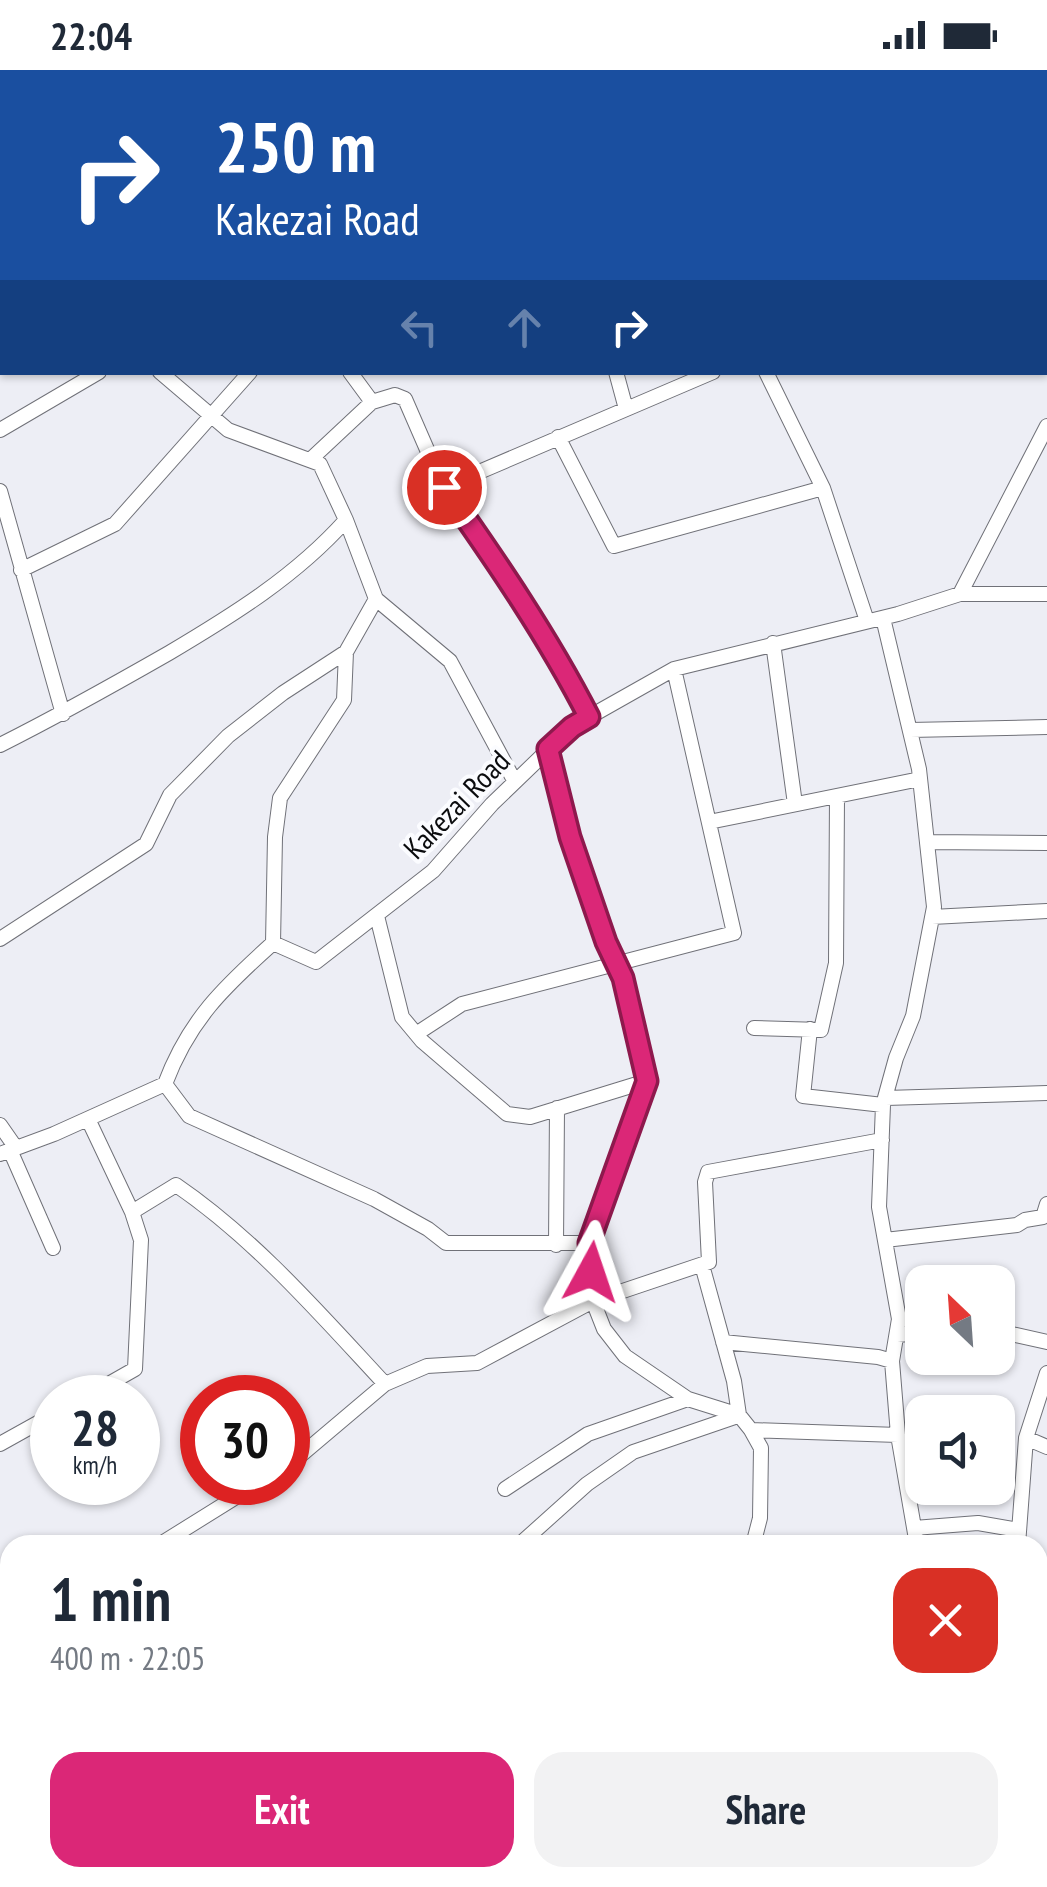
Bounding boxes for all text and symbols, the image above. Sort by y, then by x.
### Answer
text: 22:04 [50,11,132,60]
text: 250 m [215,101,376,191]
icon: right [50,110,180,240]
text: Kakezai Road [215,189,420,247]
icon: left [392,300,447,355]
icon: ahead [497,300,552,355]
icon: right [602,300,657,355]
pin [402,445,487,530]
icon: arrive [417,460,472,515]
street label: Kakezai Road [395,741,517,867]
position arrow [539,1220,643,1324]
north arrow [905,1265,1015,1375]
map controls [905,1265,1015,1505]
speed limit sign: 30 [180,1375,310,1505]
text: 28 [71,1395,119,1460]
button: sound [905,1395,1015,1505]
text: km/h [73,1449,117,1481]
text: 1 min [50,1560,171,1638]
button: close [893,1568,998,1673]
text: 400 m · 22:05 [50,1637,205,1679]
button: Exit [50,1752,514,1867]
button: Share [534,1752,998,1867]

